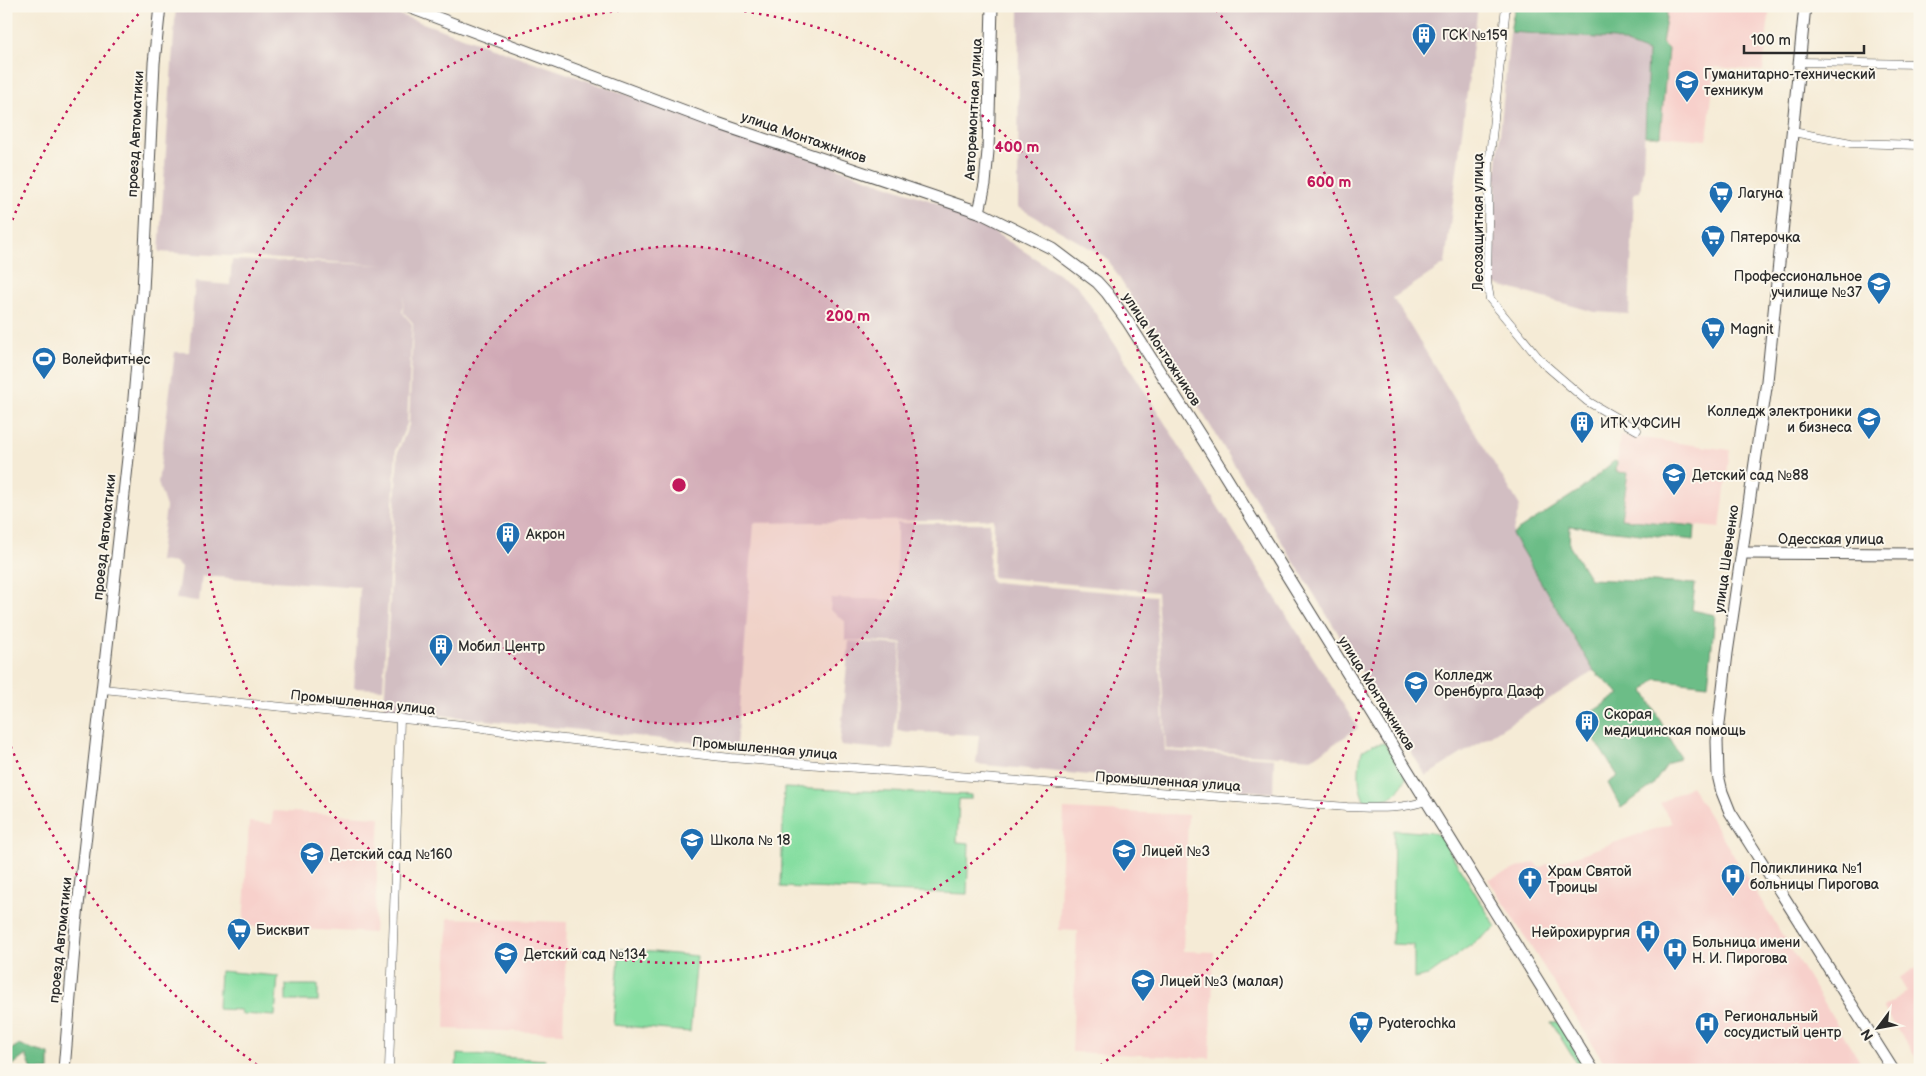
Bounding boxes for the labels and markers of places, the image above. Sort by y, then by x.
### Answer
building icon: ГСК №159 [1411,22,1437,56]
place label: ГСК №159 [1442,27,1508,44]
place label: Гуманитарно-технический техникум [1704,66,1876,99]
school or university icon: Гуманитарно-технический техникум [1674,69,1700,103]
supermarket icon: Лагуна [1708,180,1734,214]
place label: Лагуна [1737,185,1784,202]
supermarket icon: Пятерочка [1700,224,1726,258]
place label: Пятерочка [1730,229,1801,246]
place label: Профессиональное училище №37 [1734,268,1862,301]
school or university icon: Профессиональное училище №37 [1866,271,1892,305]
supermarket icon: Magnit [1700,316,1726,350]
place label: Magnit [1730,321,1774,338]
sports icon: Волейфитнес [31,346,57,380]
place label: Волейфитнес [62,351,151,368]
place label: Колледж электроники и бизнеса [1707,403,1853,436]
school or university icon: Колледж электроники и бизнеса [1856,406,1882,440]
building icon: ИТК УФСИН [1569,410,1595,444]
place label: ИТК УФСИН [1600,415,1681,432]
school or university icon: Детский сад №88 [1661,462,1687,496]
place label: Детский сад №88 [1692,467,1809,484]
centre of rings [670,476,688,494]
building icon: Акрон [495,521,521,555]
place label: Акрон [525,526,565,543]
building icon: Мобил Центр [428,633,454,667]
place label: Мобил Центр [458,638,545,655]
place label: Колледж Оренбурга Даэф [1434,667,1544,700]
school or university icon: Колледж Оренбурга Даэф [1403,670,1429,704]
place label: Скорая медицинская помощь [1604,706,1746,739]
building icon: Скорая медицинская помощь [1574,709,1600,743]
school or university icon: Школа № 18 [679,827,705,861]
place label: Школа № 18 [710,832,790,849]
school or university icon: Лицей №3 [1111,838,1137,872]
school or university icon: Детский сад №160 [299,841,325,875]
place label: Лицей №3 [1141,843,1210,860]
place label: Детский сад №160 [330,846,453,863]
place label: Поликлиника №1 больницы Пирогова [1750,860,1880,893]
place label: Храм Святой Троицы [1548,863,1632,896]
hospital icon: Поликлиника №1 больницы Пирогова [1720,863,1746,897]
church icon: Храм Святой Троицы [1517,866,1543,900]
supermarket icon: Бисквит [226,917,252,951]
hospital icon: Нейрохирургия [1635,919,1661,953]
place label: Бисквит [256,922,310,939]
place label: Нейрохирургия [1531,924,1630,941]
place label: Больница имени Н. И. Пирогова [1692,934,1800,967]
hospital icon: Больница имени Н. И. Пирогова [1662,937,1688,971]
school or university icon: Детский сад №134 [493,941,519,975]
place label: Детский сад №134 [524,946,647,963]
school or university icon: Лицей №3 (малая) [1130,968,1156,1002]
place label: Лицей №3 (малая) [1159,973,1284,990]
place label: Региональный сосудистый центр [1724,1008,1842,1041]
supermarket icon: Pyaterochka [1348,1010,1374,1044]
hospital icon: Региональный сосудистый центр [1694,1011,1720,1045]
place label: Pyaterochka [1378,1015,1456,1032]

